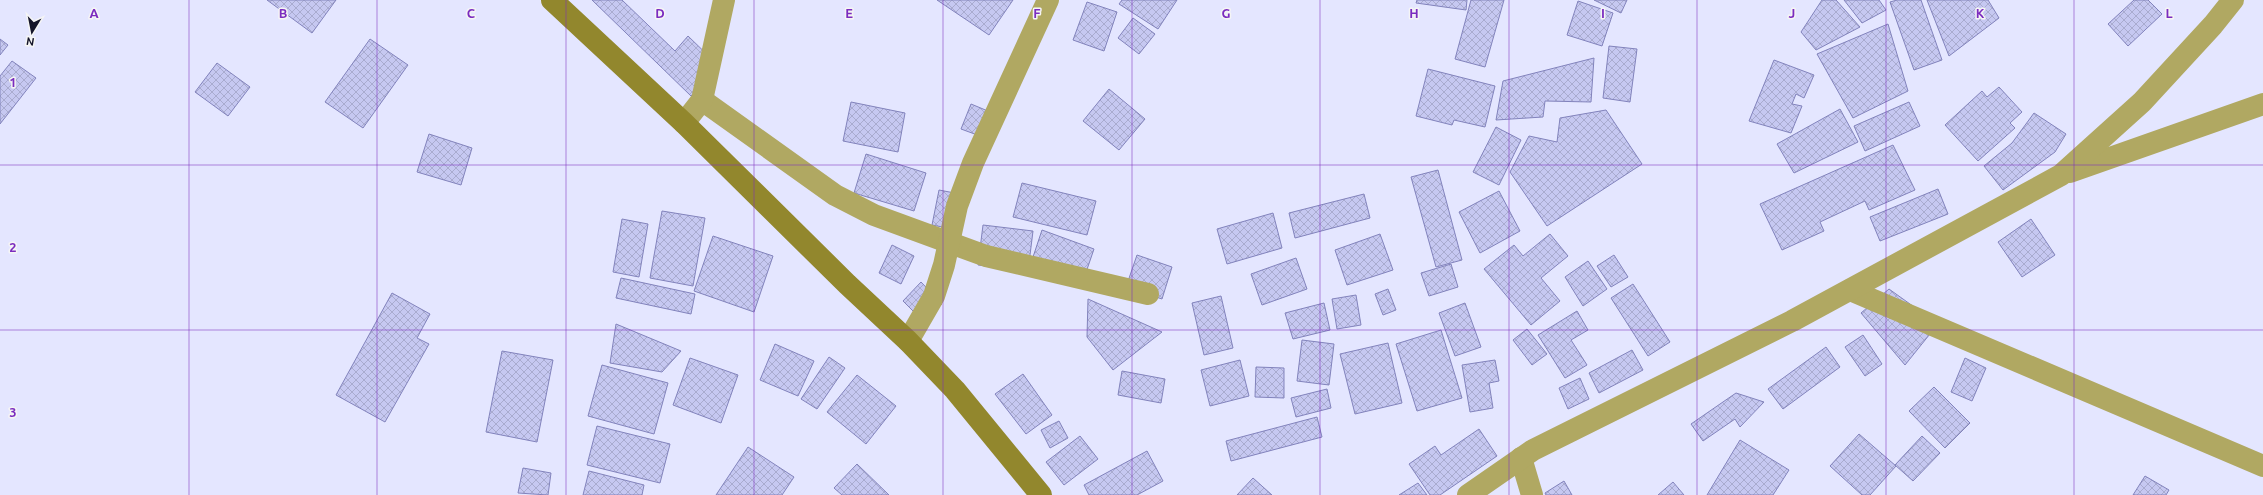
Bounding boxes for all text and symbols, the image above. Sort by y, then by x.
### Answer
text: A [89,6,99,20]
text: B [279,6,288,20]
text: C [467,6,476,20]
text: D [655,6,665,20]
text: E [845,6,853,20]
text: F [1033,6,1041,20]
text: G [1222,6,1231,20]
text: H [1409,6,1419,20]
text: I [1601,6,1605,20]
text: J [1789,6,1795,20]
text: K [1976,6,1985,20]
text: L [2165,6,2173,20]
north arrow [12,12,52,52]
text: N [25,35,35,48]
text: 1 [9,75,17,89]
text: 2 [9,240,17,254]
text: 3 [9,405,17,419]

